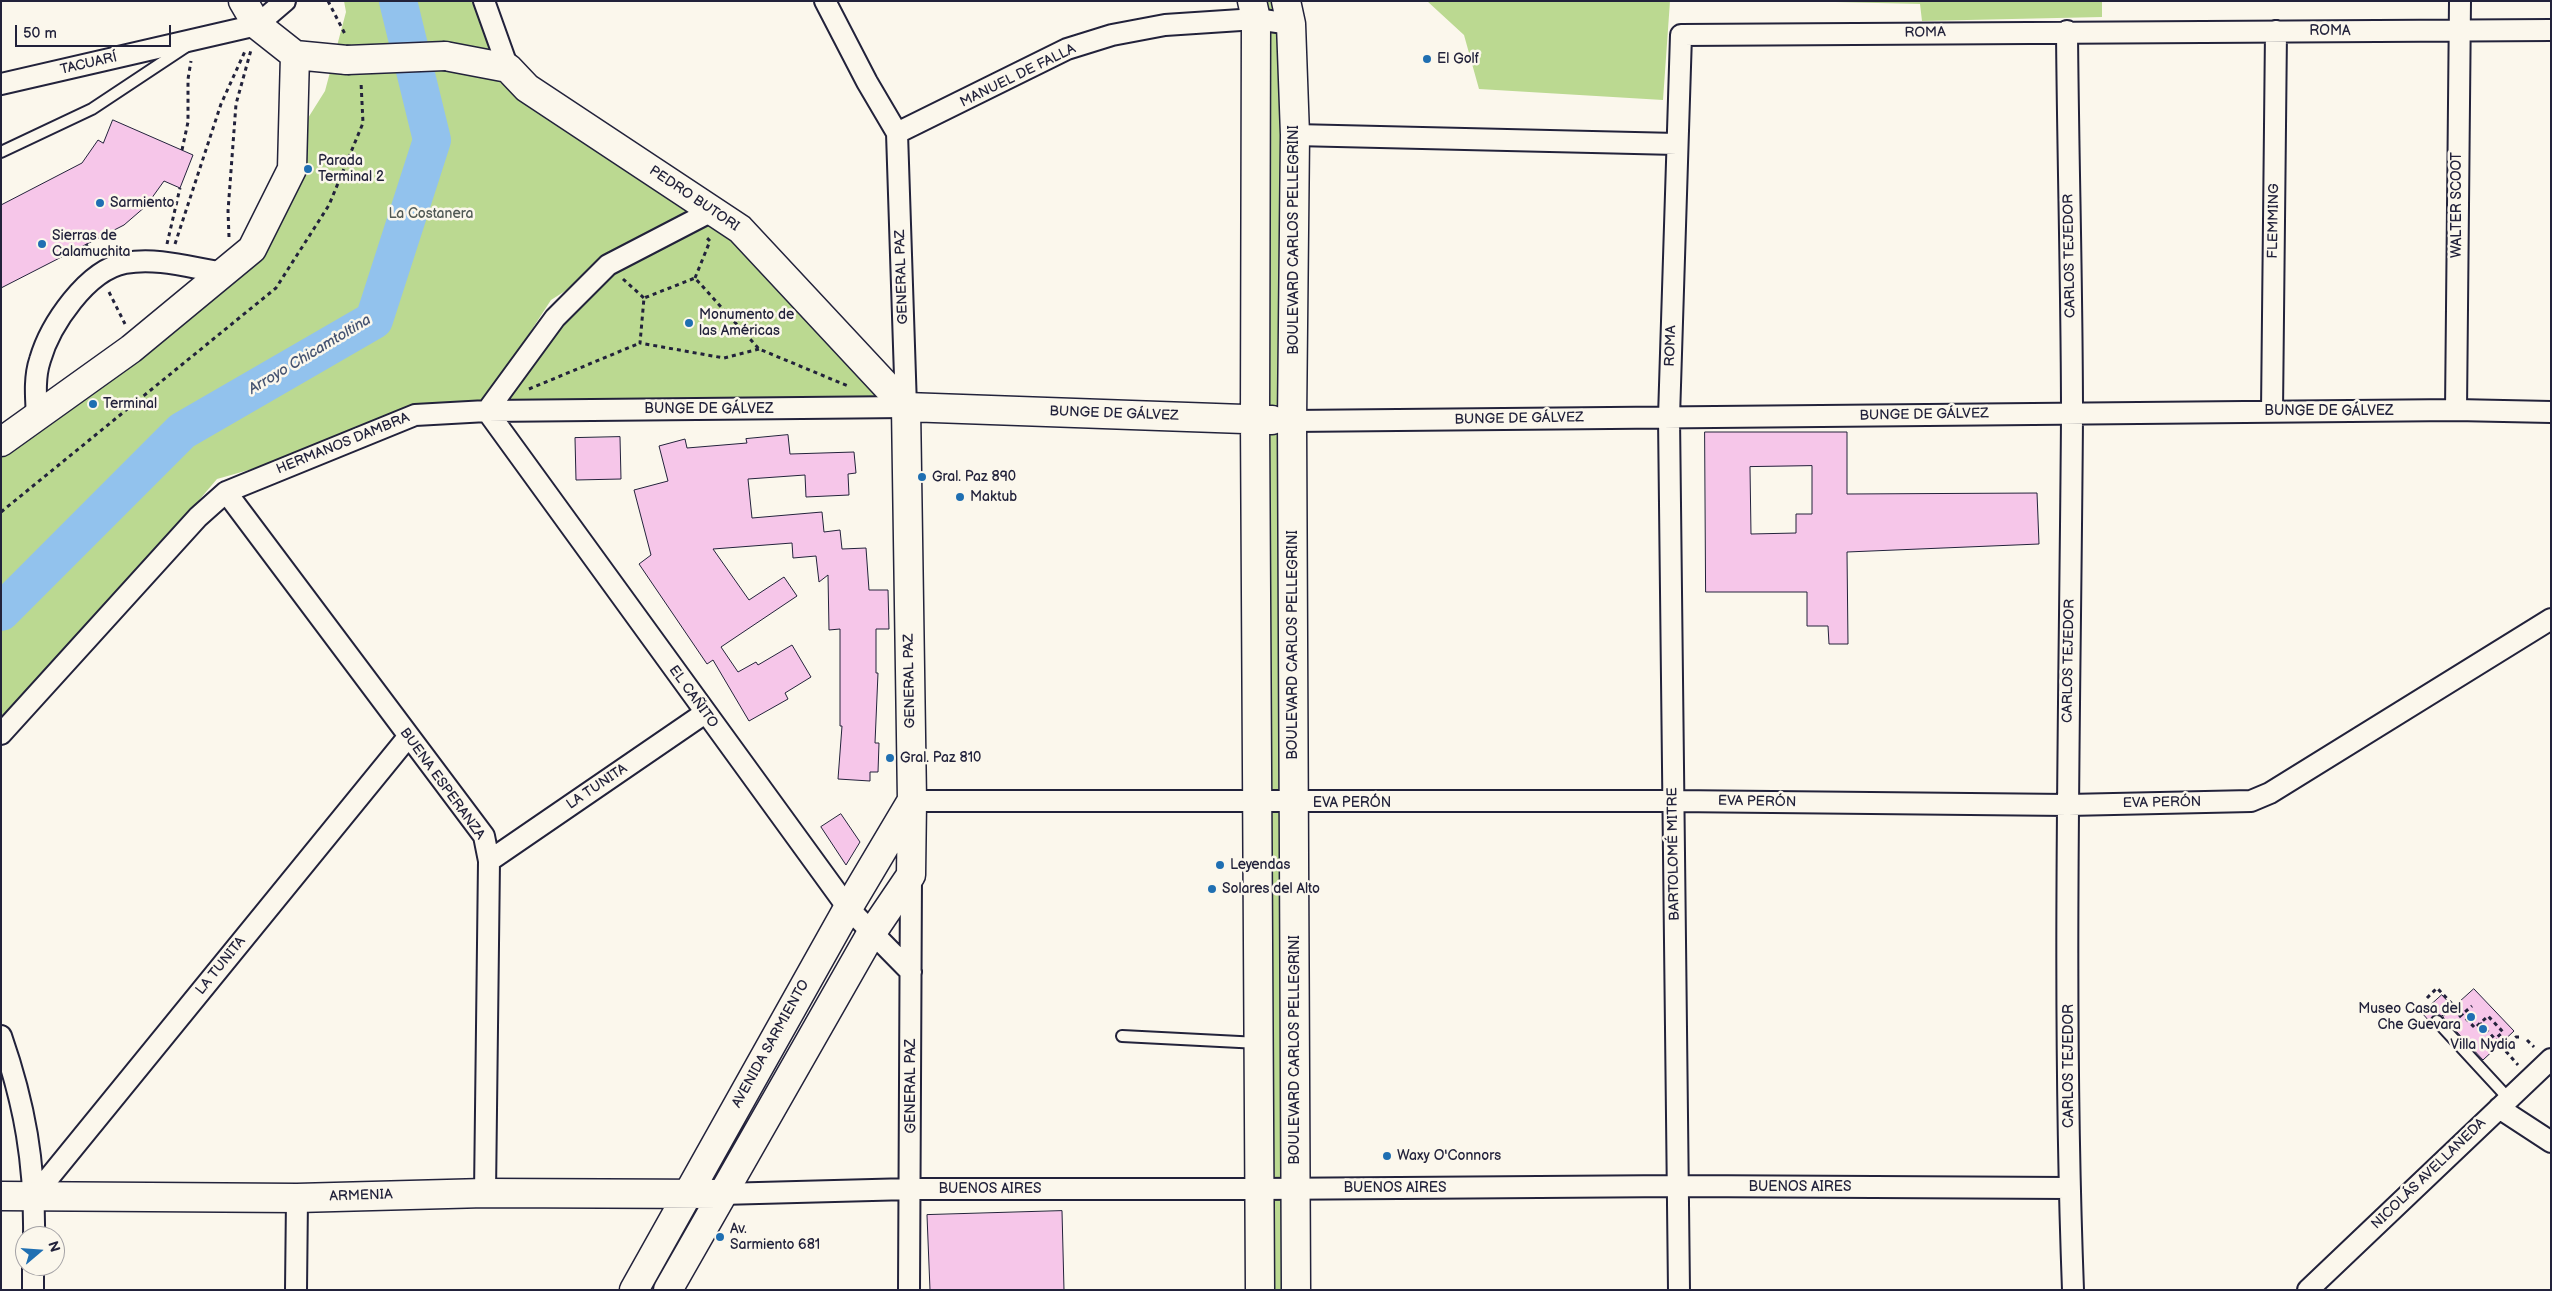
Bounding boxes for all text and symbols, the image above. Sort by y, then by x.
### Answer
scale bar [18,15,174,47]
street label: ROMA [2309,23,2351,39]
text: 50 m [23,24,57,43]
street label: ROMA [1904,24,1946,42]
street label: MANUEL DE FALLA [957,41,1079,111]
street label: TACUARÍ [59,49,119,79]
place label: El Golf [1437,51,1479,67]
marker: El Golf [1421,53,1433,65]
street label: BOULEVARD CARLOS PELLEGRINI [1286,125,1302,355]
street label: WALTER SCOOT [2449,152,2465,258]
place label: Parada Terminal 2 [318,153,384,186]
marker: Parada Terminal 2 [302,163,314,175]
street label: PEDRO BUTORI [646,163,742,235]
street label: FLEMMING [2265,183,2283,259]
street label: CARLOS TEJEDOR [2061,194,2079,318]
place label: Sarmiento [110,195,174,211]
marker: Sarmiento [94,197,106,209]
park label: La Costanera [389,206,473,222]
place label: Sierras de Calamuchita [52,228,130,260]
street label: GENERAL PAZ [892,229,912,325]
marker: Sierras de Calamuchita [36,238,48,250]
place label: Monumento de las Américas [699,307,794,340]
water label: Arroyo Chicamtoltina [245,311,375,399]
marker: Monumento de las Américas [683,317,695,329]
street label: ROMA [1662,325,1680,367]
place label: Terminal [103,396,157,412]
marker: Terminal [87,398,99,410]
street label: BUNGE DE GÁLVEZ [644,401,774,417]
street label: BUNGE DE GÁLVEZ [1049,403,1179,425]
street label: BUNGE DE GÁLVEZ [2264,403,2394,419]
street label: BUNGE DE GÁLVEZ [1859,405,1989,425]
street label: BUNGE DE GÁLVEZ [1454,409,1584,429]
street label: HERMANOS DAMBRA [274,410,412,478]
place label: Gral. Paz 890 [932,469,1016,485]
marker: Gral. Paz 890 [916,471,928,483]
place label: Maktub [970,489,1017,505]
marker: Maktub [954,491,966,503]
street label: BOULEVARD CARLOS PELLEGRINI [1285,530,1301,760]
street label: CARLOS TEJEDOR [2060,599,2078,723]
street label: GENERAL PAZ [901,633,919,729]
street label: EL CAÑITO [665,663,721,731]
street label: BUENA ESPERANZA [396,725,488,843]
place label: Gral. Paz 810 [900,750,981,766]
marker: Gral. Paz 810 [884,752,896,764]
street label: LA TUNITA [564,761,630,813]
street label: BARTOLOMÉ MITRE [1664,787,1684,921]
street label: EVA PERÓN [1718,793,1796,811]
street label: EVA PERÓN [2123,794,2201,812]
street label: EVA PERÓN [1313,795,1391,811]
place label: Leyendas [1230,857,1290,873]
marker: Leyendas [1214,859,1226,871]
place label: Solares del Alto [1222,881,1320,897]
marker: Solares del Alto [1206,883,1218,895]
street label: LA TUNITA [193,934,249,998]
street label: BOULEVARD CARLOS PELLEGRINI [1287,935,1303,1165]
street label: AVENIDA SARMIENTO [729,977,813,1111]
place label: Museo Casa del Che Guevara [2358,1001,2461,1034]
street label: CARLOS TEJEDOR [2061,1004,2077,1128]
marker: Museo Casa del Che Guevara [2465,1011,2477,1023]
marker: Villa Nydia [2477,1023,2489,1035]
place label: Villa Nydia [2450,1037,2516,1053]
street label: GENERAL PAZ [903,1039,919,1133]
street label: NICOLÁS AVELLANEDA [2368,1115,2490,1233]
place label: Waxy O'Connors [1397,1148,1501,1164]
marker: Waxy O'Connors [1381,1150,1393,1162]
street label: BUENOS AIRES [1749,1179,1851,1195]
street label: BUENOS AIRES [1344,1180,1446,1196]
street label: BUENOS AIRES [939,1181,1041,1197]
street label: ARMENIA [329,1187,393,1205]
place label: Av. Sarmiento 681 [730,1221,820,1254]
north arrow [15,1226,65,1276]
marker: Av. Sarmiento 681 [714,1231,726,1243]
text: N [44,1239,63,1254]

